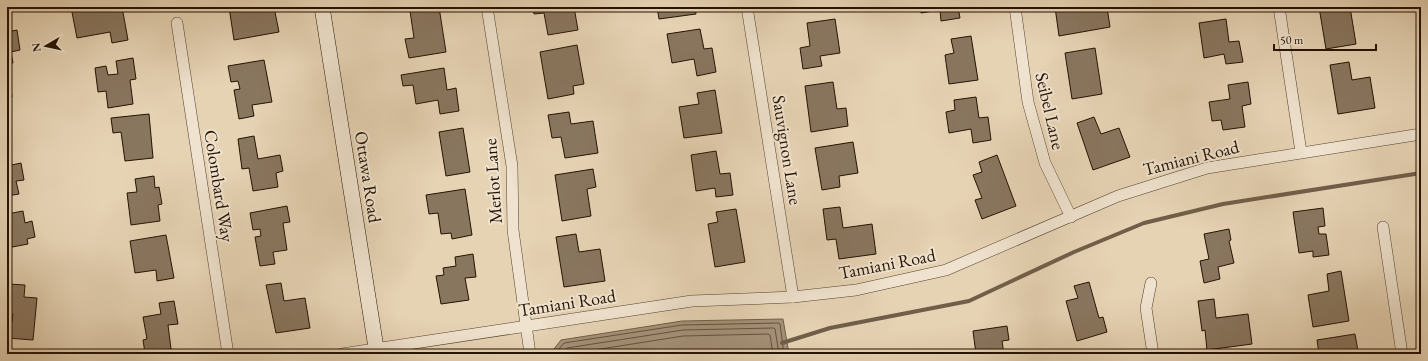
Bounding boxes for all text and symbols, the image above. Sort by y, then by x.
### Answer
north arrow [26,26,66,66]
scale bar [1274,26,1376,52]
text: 50 m [1280,32,1304,48]
text: N [28,42,44,53]
street label: Seibel Lane [1030,70,1070,152]
street label: Sauvignon Lane [767,93,808,206]
street label: Colombard Way [199,128,240,244]
street label: Ottawa Road [350,129,387,225]
street label: Tamiani Road [1140,134,1242,181]
street label: Merlot Lane [478,138,507,225]
street label: Tamiani Road [837,243,938,284]
street label: Tamiani Road [517,283,618,322]

